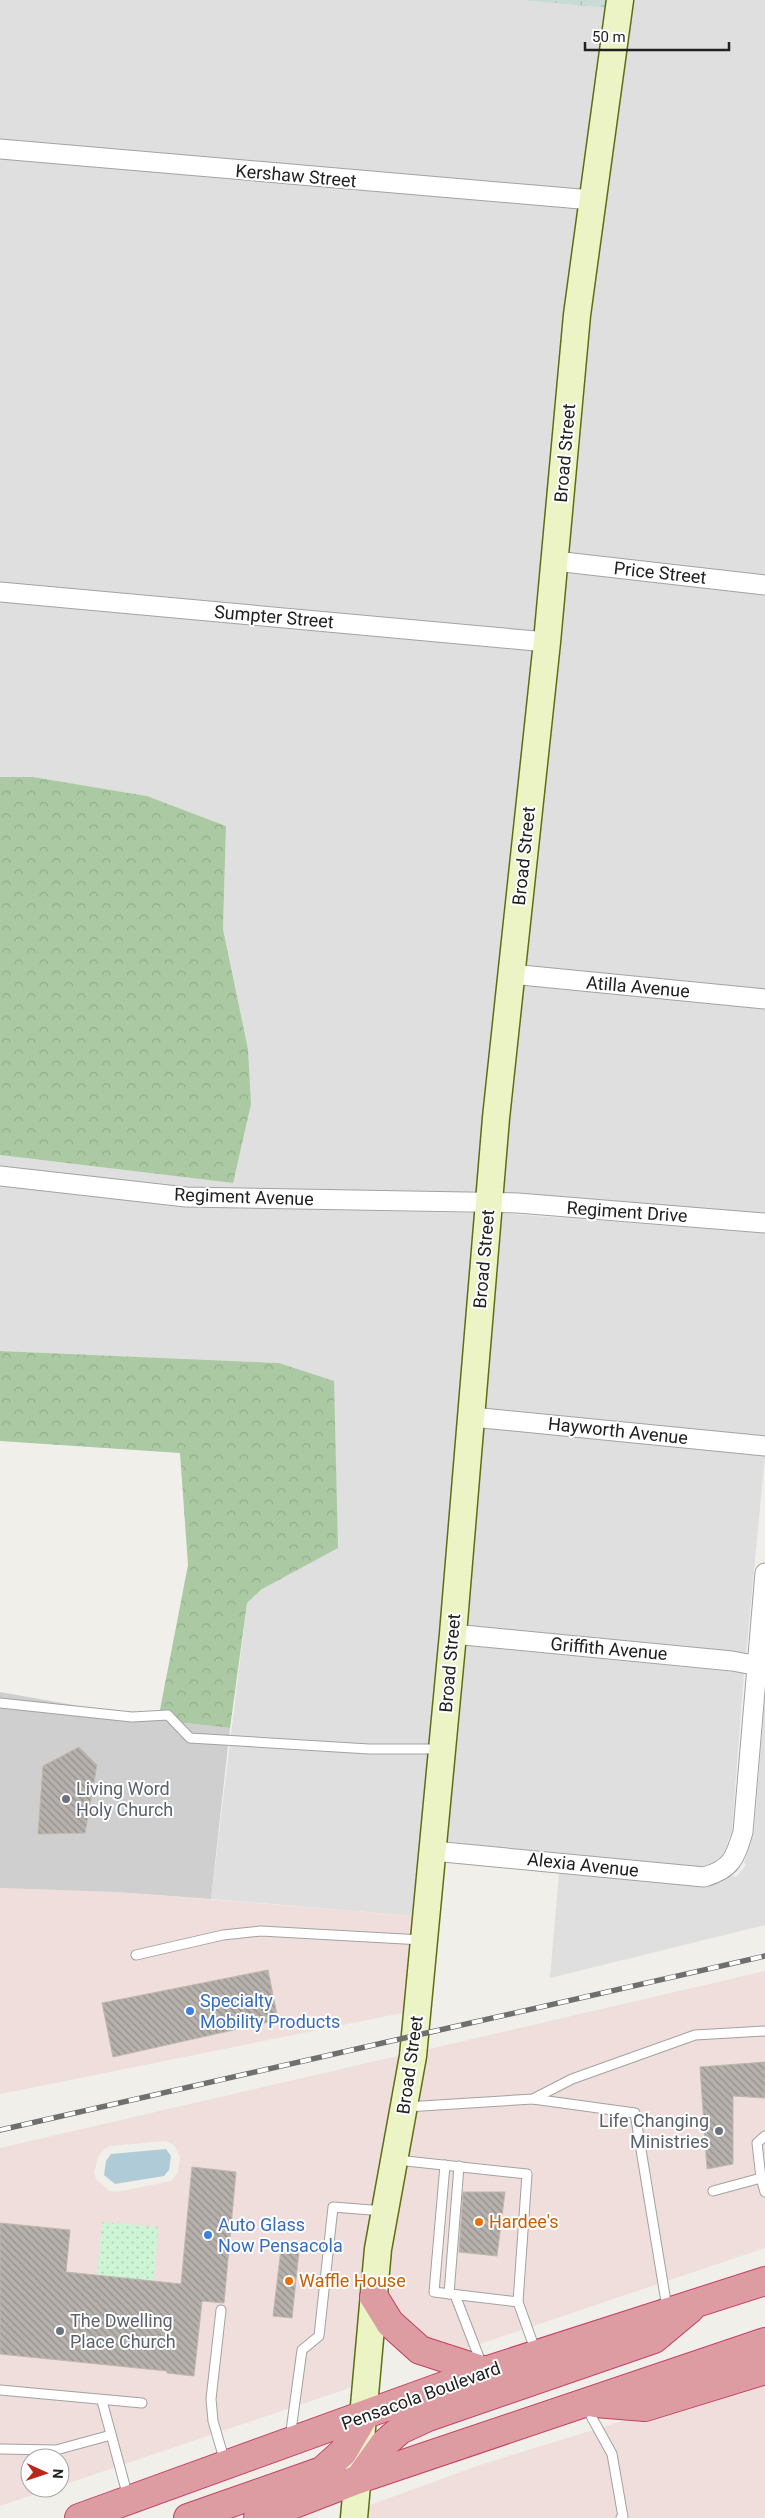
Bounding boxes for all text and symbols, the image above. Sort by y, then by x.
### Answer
scale bar [585,20,729,52]
text: 50 m [592,28,626,46]
street label: Kershaw Street [235,160,357,191]
street label: Broad Street [550,402,579,503]
street label: Price Street [613,557,707,588]
street label: Sumpter Street [213,601,335,632]
street label: Broad Street [508,805,539,906]
street label: Atilla Avenue [585,972,691,1001]
street label: Regiment Avenue [174,1184,314,1209]
street label: Regiment Drive [566,1197,688,1226]
street label: Broad Street [469,1208,498,1309]
street label: Hayworth Avenue [547,1413,689,1448]
street label: Broad Street [435,1612,464,1713]
street label: Griffith Avenue [550,1633,668,1664]
place label: Living Word Holy Church [76,1778,173,1820]
marker: Living Word Holy Church [60,1793,72,1805]
street label: Alexia Avenue [526,1848,640,1881]
place label: Specialty Mobility Products [200,1990,340,2032]
marker: Specialty Mobility Products [184,2005,196,2017]
street label: Broad Street [392,2014,427,2116]
place label: Life Changing Ministries [599,2110,709,2152]
marker: Life Changing Ministries [713,2125,725,2137]
place label: Hardee's [489,2211,558,2232]
place label: Auto Glass Now Pensacola [218,2214,343,2256]
marker: Hardee's [473,2216,485,2228]
marker: Auto Glass Now Pensacola [202,2229,214,2241]
place label: Waffle House [299,2270,406,2291]
marker: Waffle House [283,2275,295,2287]
place label: The Dwelling Place Church [70,2310,176,2352]
marker: The Dwelling Place Church [54,2325,66,2337]
street label: Pensacola Boulevard [338,2357,503,2434]
north arrow [20,2448,70,2498]
text: N [50,2468,66,2479]

